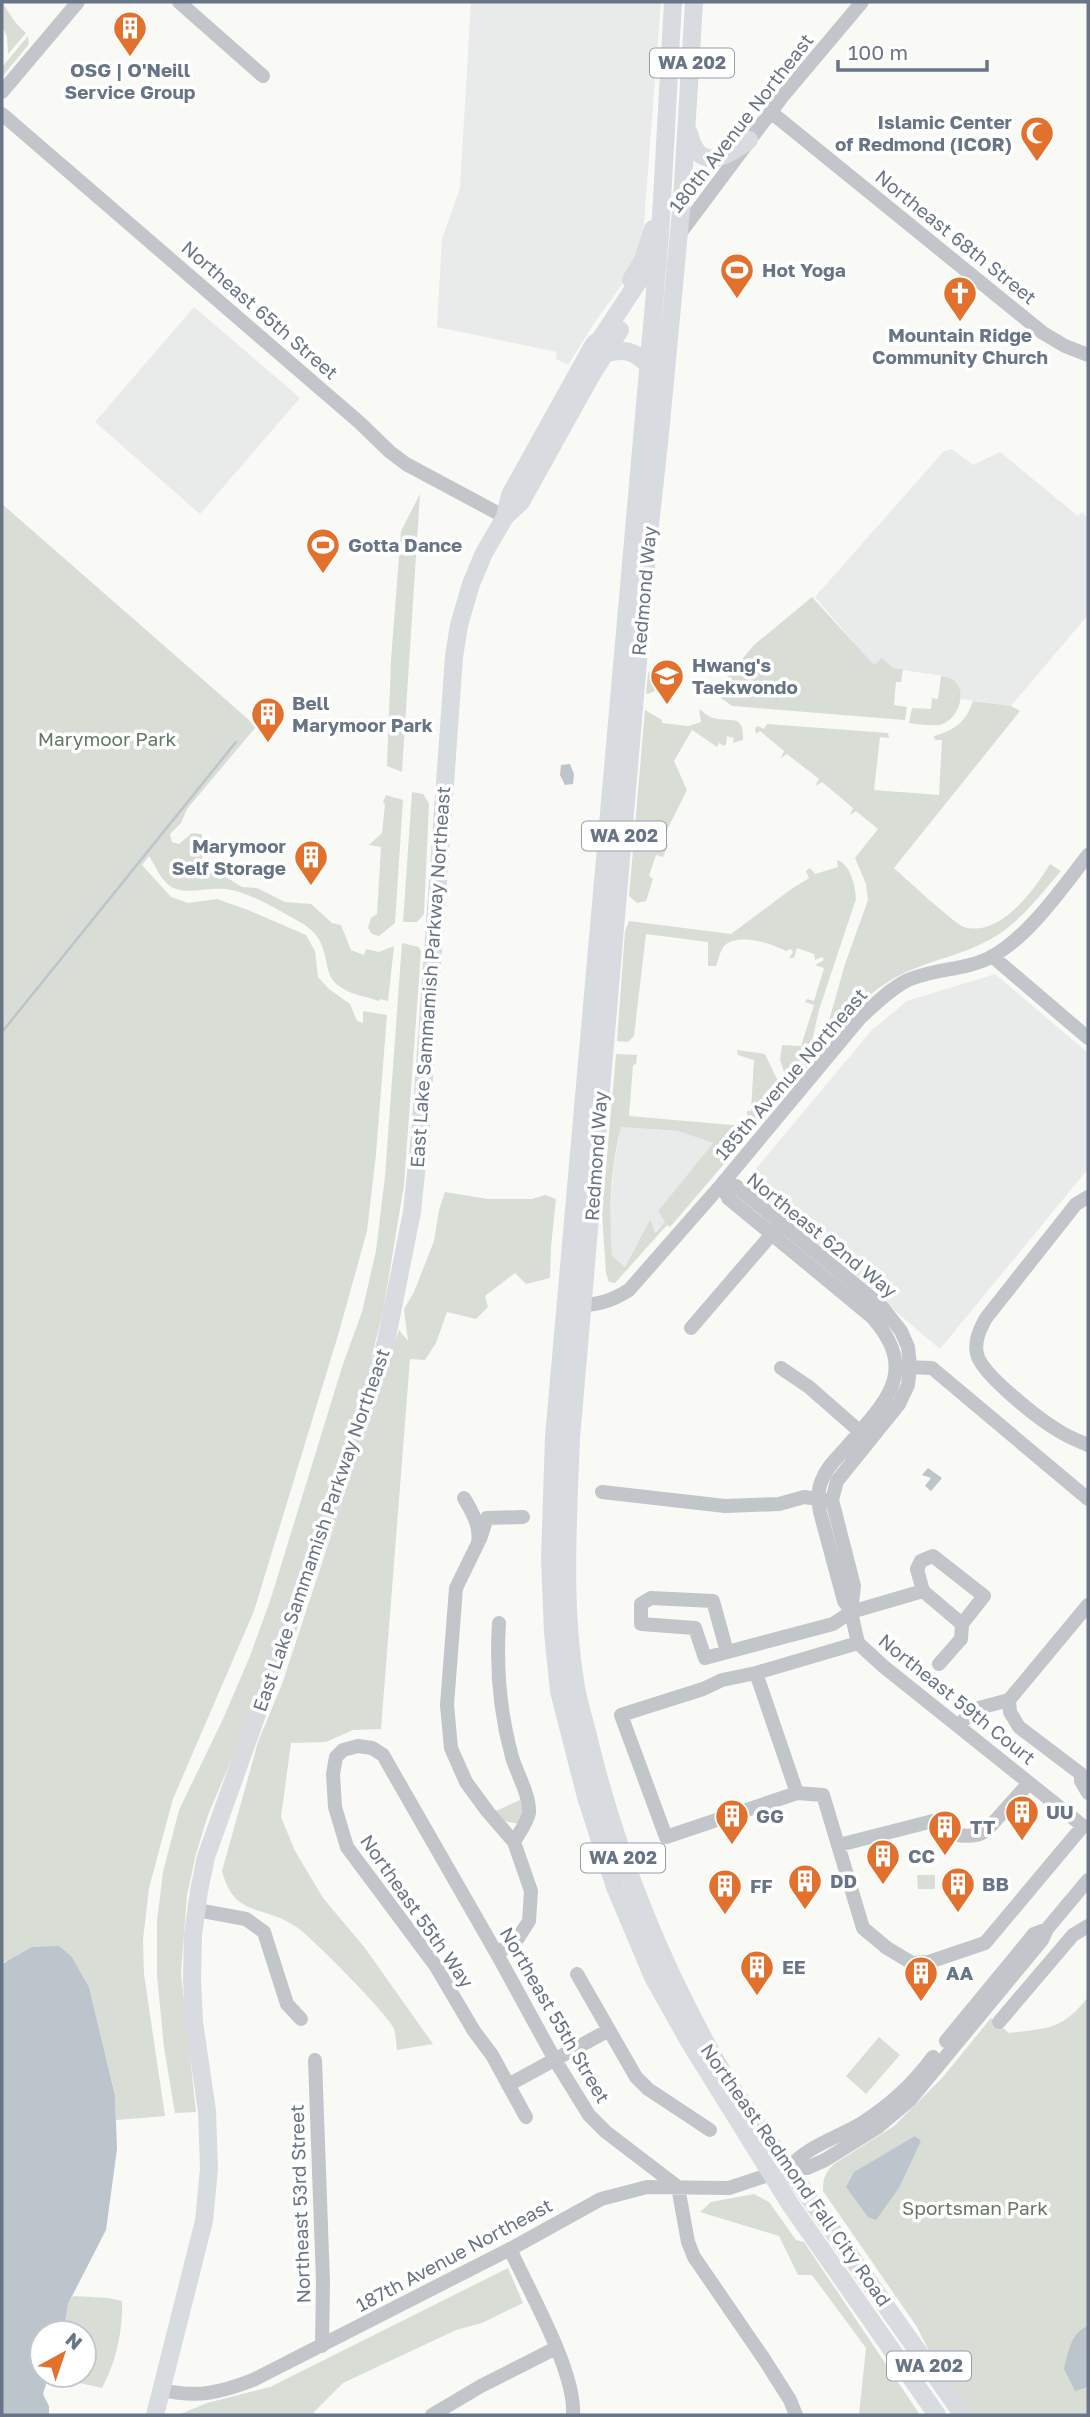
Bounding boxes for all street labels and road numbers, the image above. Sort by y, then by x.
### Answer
street label: 180th Avenue Northeast [664,29,818,217]
road number: WA 202 [650,48,734,78]
street label: Northeast 68th Street [871,165,1041,309]
street label: Northeast 65th Street [177,235,343,384]
street label: Redmond Way [626,525,661,657]
street label: East Lake Sammamish Parkway Northeast [405,785,454,1169]
road number: WA 202 [582,822,666,850]
street label: 185th Avenue Northeast [710,983,871,1164]
street label: Redmond Way [579,1090,612,1222]
street label: Northeast 62nd Way [743,1167,902,1302]
street label: East Lake Sammamish Parkway Northeast [247,1345,394,1714]
street label: Northeast 59th Court [874,1628,1040,1769]
street label: Northeast 55th Way [356,1830,479,1992]
road number: WA 202 [581,1844,665,1872]
street label: Northeast 55th Street [496,1923,615,2107]
street label: Northeast Redmond Fall City Road [697,2039,896,2310]
street label: Northeast 53rd Street [285,2104,314,2304]
street label: 187th Avenue Northeast [352,2193,556,2316]
road number: WA 202 [887,2352,971,2380]

